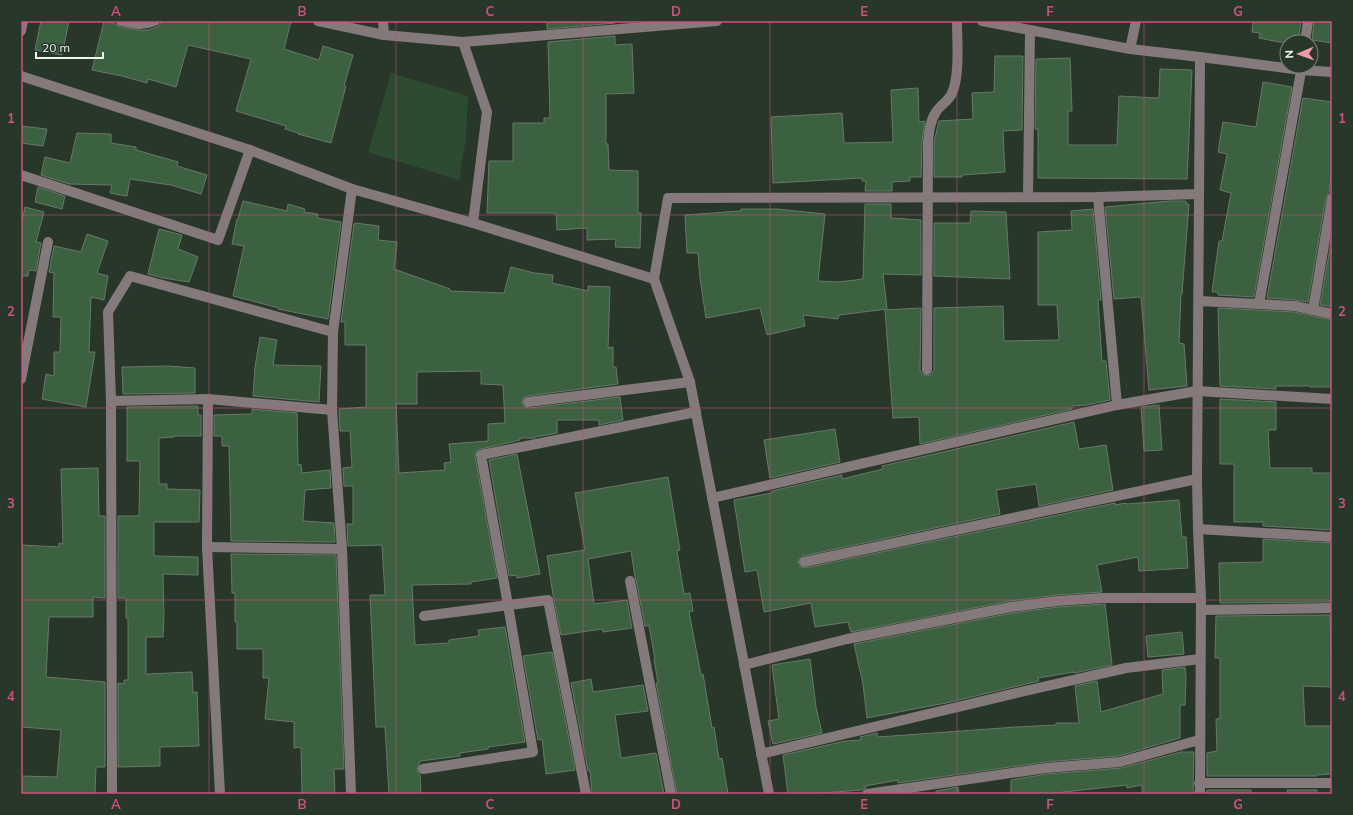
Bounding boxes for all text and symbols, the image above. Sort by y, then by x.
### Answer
text: A [111,3,121,19]
text: B [298,3,307,19]
text: C [486,3,495,19]
text: D [671,3,681,19]
text: E [860,3,868,19]
text: F [1046,3,1054,19]
text: G [1233,3,1243,19]
scale bar [36,34,103,60]
north arrow [1279,34,1319,74]
text: 20 m [42,40,70,55]
text: N [1282,50,1296,59]
text: 1 [7,110,15,126]
text: 1 [1338,110,1346,126]
text: 2 [7,303,15,319]
text: 2 [1338,303,1346,319]
text: 3 [7,495,15,511]
text: 3 [1338,495,1346,511]
text: 4 [7,688,15,704]
text: 4 [1338,688,1346,704]
text: A [111,796,121,812]
text: B [298,796,307,812]
text: C [486,796,495,812]
text: D [671,796,681,812]
text: E [860,796,868,812]
text: F [1046,796,1054,812]
text: G [1233,796,1243,812]

